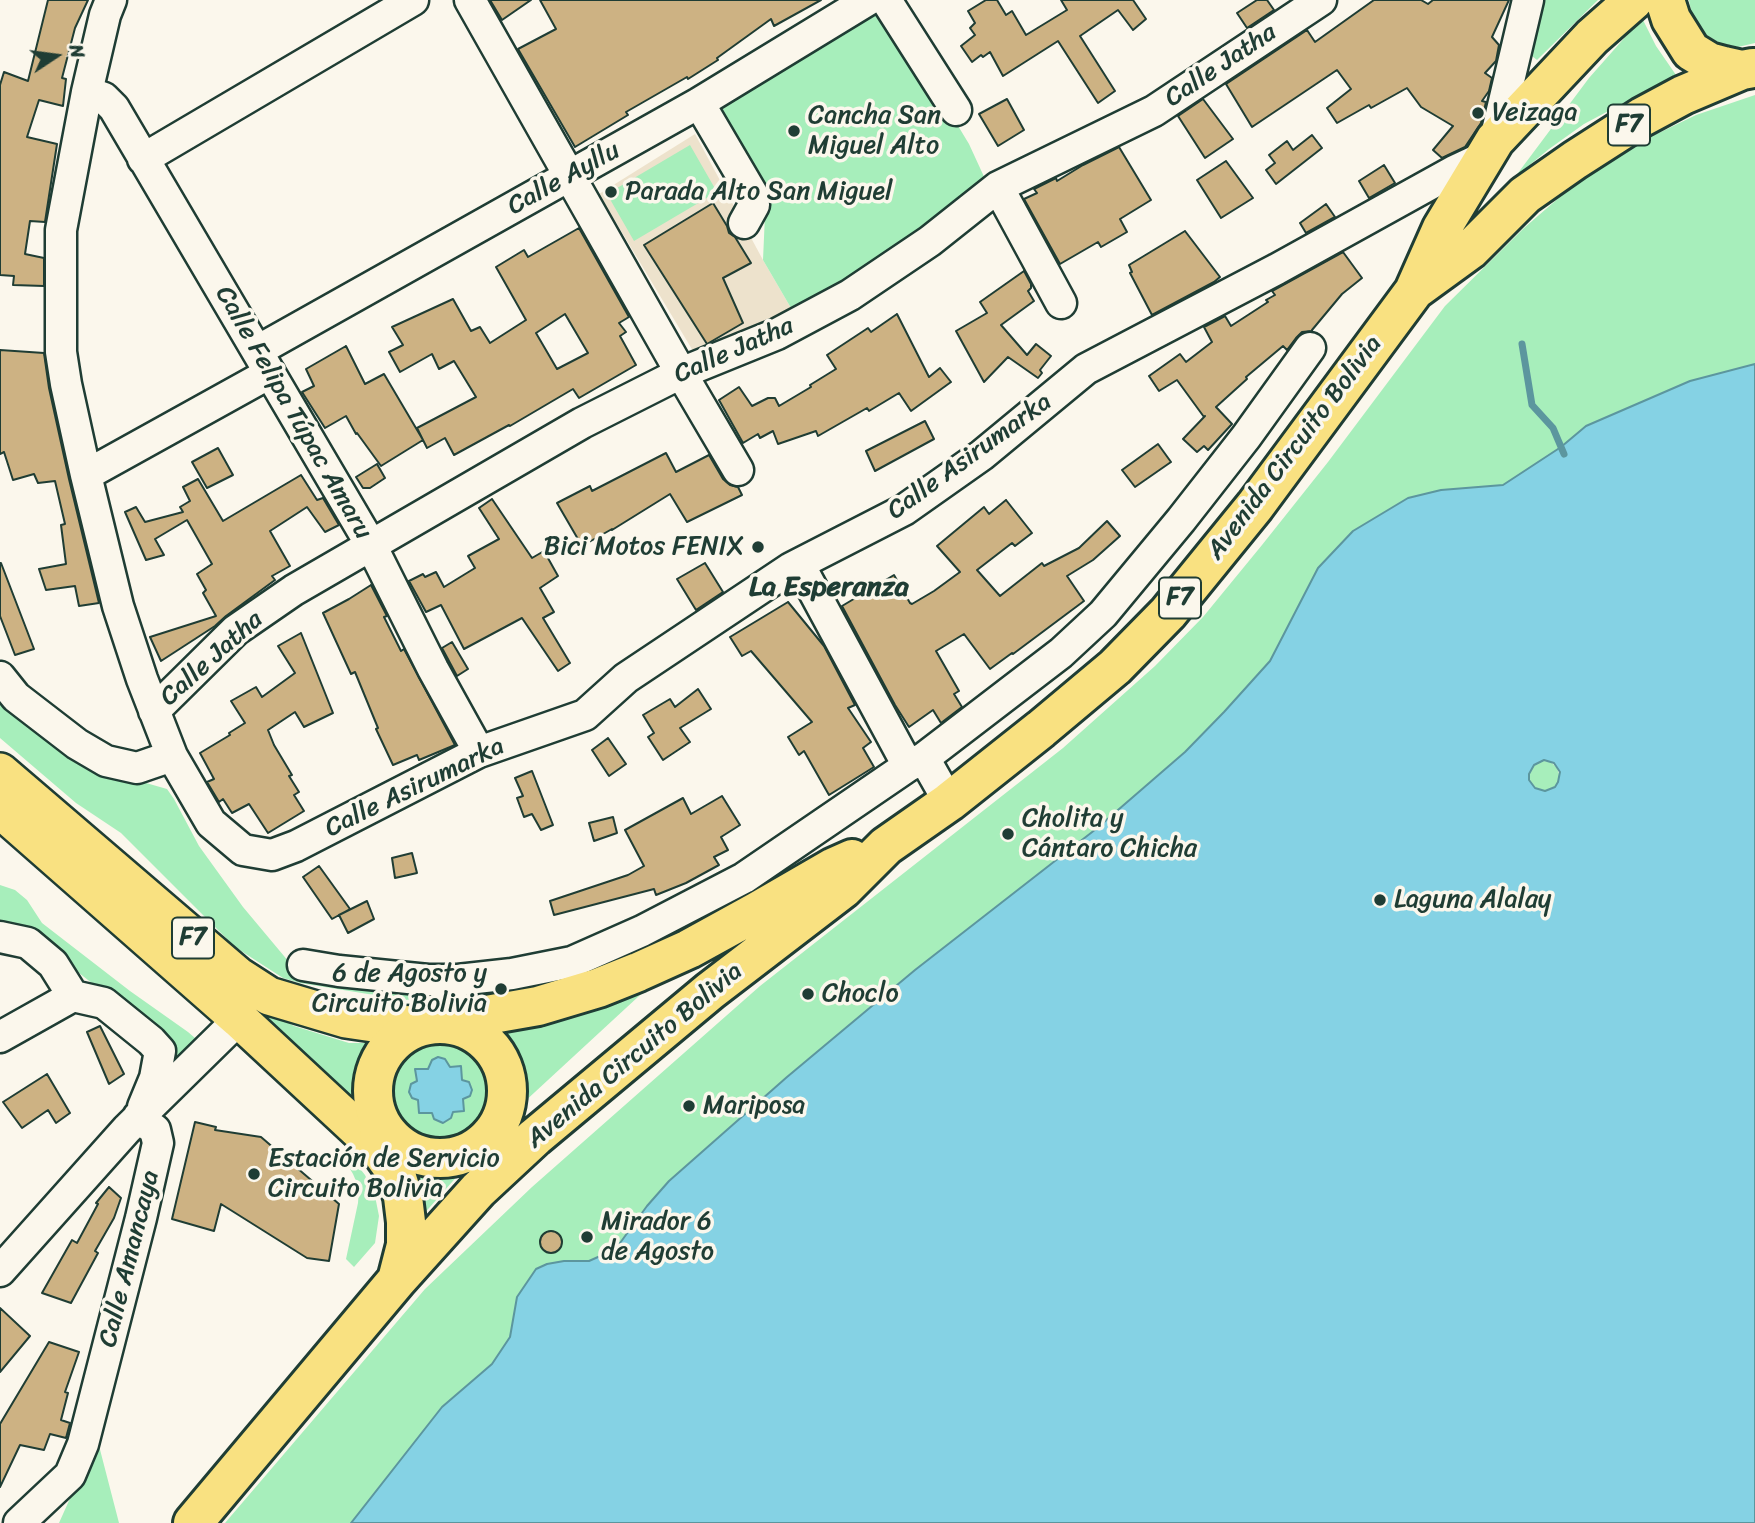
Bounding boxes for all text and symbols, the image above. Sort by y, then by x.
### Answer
street label: Calle Jatha [1159,17,1283,115]
north arrow [21,21,91,91]
text: N [59,41,95,61]
place label: Veizaga [1492,97,1577,129]
place label: Cancha San Miguel Alto [808,100,941,162]
road number: F7 [1608,104,1650,146]
marker: Veizaga [1470,105,1486,121]
marker: Cancha San Miguel Alto [786,123,802,139]
street label: Calle Ayllu [502,135,626,223]
place label: Parada Alto San Miguel [625,176,892,208]
marker: Parada Alto San Miguel [603,184,619,200]
street label: Calle Felipa Túpac Amaru [208,281,378,545]
street label: Calle Jatha [669,311,799,391]
street label: Avenida Circuito Bolivia [1201,330,1389,566]
street label: Calle Asirumarka [882,387,1058,527]
place label: Bici Motos FENIX [544,531,744,563]
marker: Bici Motos FENIX [750,539,766,555]
district label: La Esperanza [749,571,909,605]
road number: F7 [1159,578,1201,618]
street label: Calle Jatha [154,605,270,713]
street label: Calle Asirumarka [320,731,510,845]
place label: Cholita y Cántaro Chicha [1022,803,1197,864]
marker: Cholita y Cántaro Chicha [1000,826,1016,842]
place label: Laguna Alalay [1394,884,1551,916]
marker: Laguna Alalay [1372,892,1388,908]
road number: F7 [172,918,214,958]
street label: Avenida Circuito Bolivia [521,957,749,1155]
place label: 6 de Agosto y Circuito Bolivia [312,958,487,1020]
place label: Choclo [822,978,899,1010]
marker: 6 de Agosto y Circuito Bolivia [493,981,509,997]
marker: Choclo [800,986,816,1002]
place label: Mariposa [703,1090,805,1122]
marker: Mariposa [681,1098,697,1114]
place label: Estación de Servicio Circuito Bolivia [268,1143,500,1204]
marker: Estación de Servicio Circuito Bolivia [246,1166,262,1182]
street label: Calle Amancaya [93,1167,167,1351]
place label: Mirador 6 de Agosto [601,1206,714,1268]
marker: Mirador 6 de Agosto [579,1229,595,1245]

